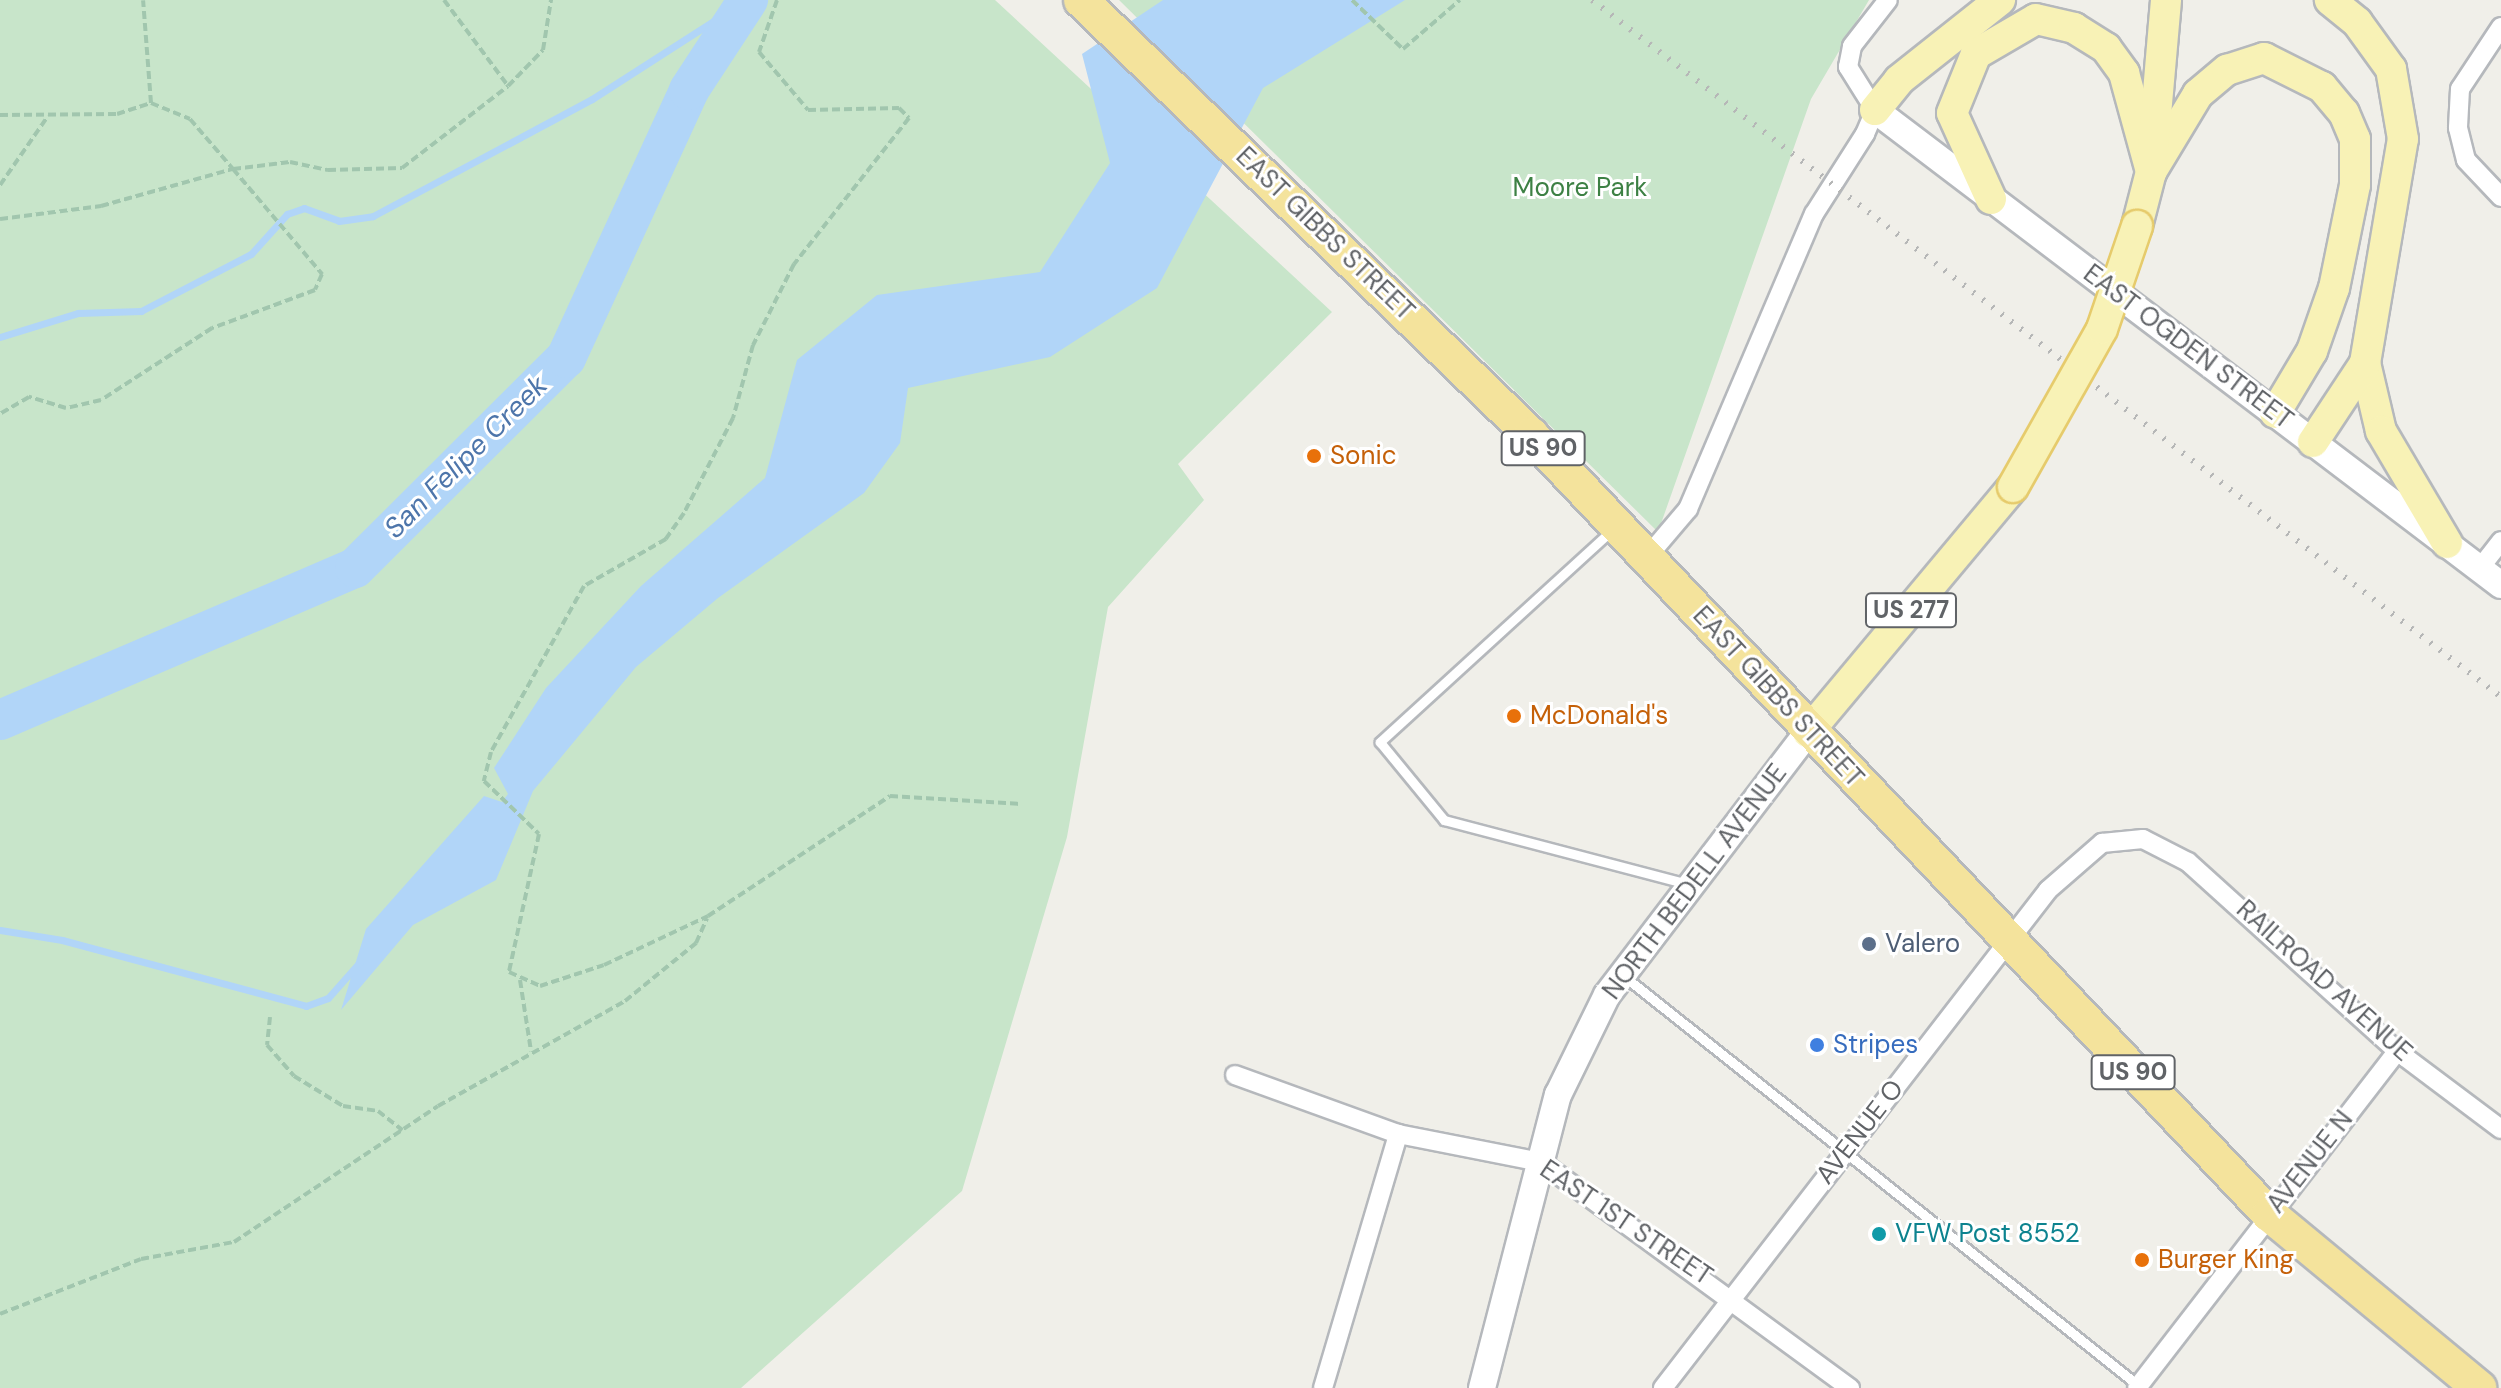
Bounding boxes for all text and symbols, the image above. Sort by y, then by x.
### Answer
street label: EAST GIBBS STREET [1229,141,1421,327]
park label: Moore Park [1513,172,1647,204]
street label: EAST OGDEN STREET [2077,258,2299,436]
water label: San Felipe Creek [378,369,554,545]
road number: US 90 [1499,428,1587,468]
place label: Sonic [1330,440,1397,472]
marker: Sonic [1305,447,1323,465]
road number: US 277 [1863,590,1959,630]
street label: EAST GIBBS STREET [1686,600,1870,794]
place label: McDonald's [1530,700,1668,732]
marker: McDonald's [1505,707,1523,725]
street label: NORTH BEDELL AVENUE [1596,758,1794,1006]
street label: RAILROAD AVENUE [2230,894,2418,1068]
place label: Valero [1885,928,1960,960]
marker: Valero [1860,935,1878,953]
place label: Stripes [1833,1029,1918,1061]
marker: Stripes [1808,1036,1826,1054]
road number: US 90 [2089,1052,2177,1092]
street label: AVENUE O [1810,1074,1910,1190]
street label: AVENUE N [2260,1105,2360,1219]
street label: EAST 1ST STREET [1534,1154,1718,1292]
place label: VFW Post 8552 [1895,1218,2080,1250]
marker: VFW Post 8552 [1870,1225,1888,1243]
place label: Burger King [2158,1244,2294,1276]
marker: Burger King [2133,1251,2151,1269]

